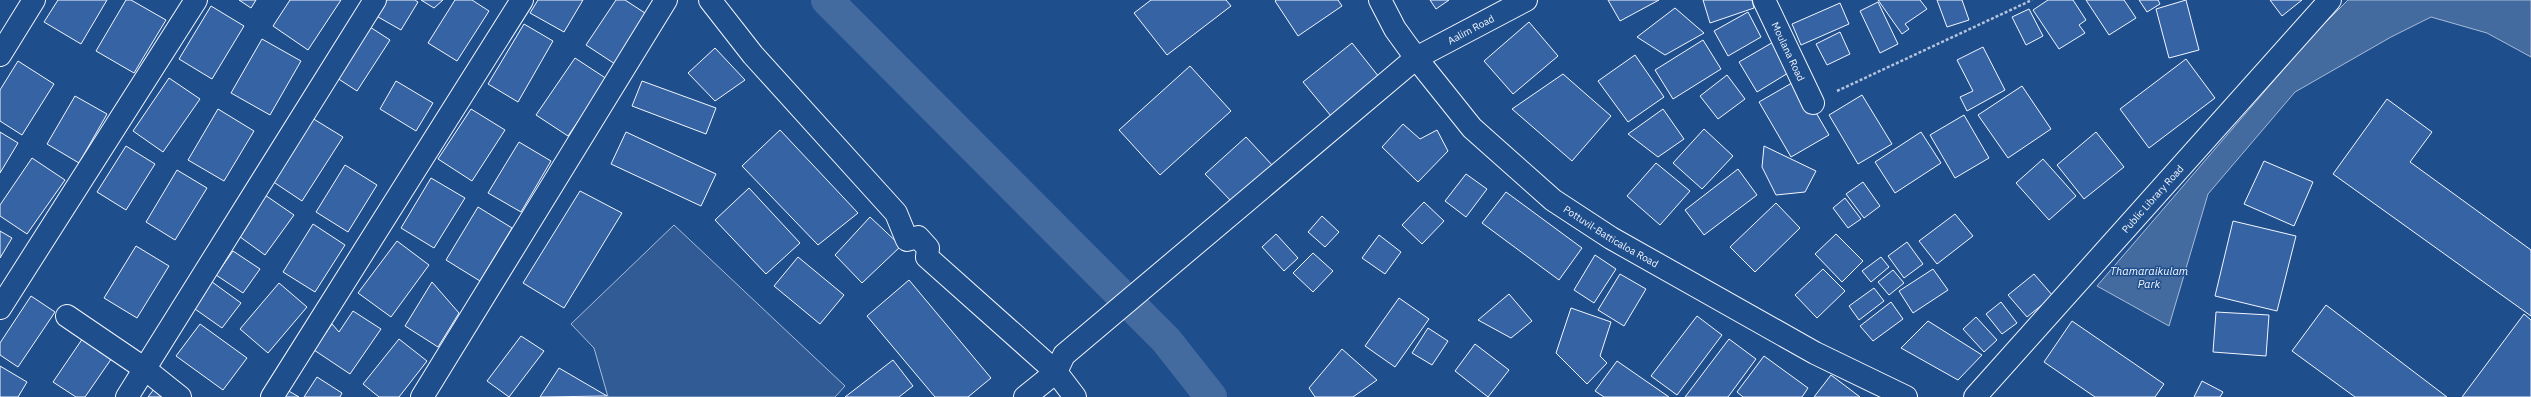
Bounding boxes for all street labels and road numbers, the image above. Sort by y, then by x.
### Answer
street label: Aalim Road [1445,11,1496,47]
street label: Moulana Road [1769,20,1808,83]
street label: Public Library Road [2119,162,2186,235]
street label: Pottuvil-Batticaloa Road [1561,202,1661,270]

